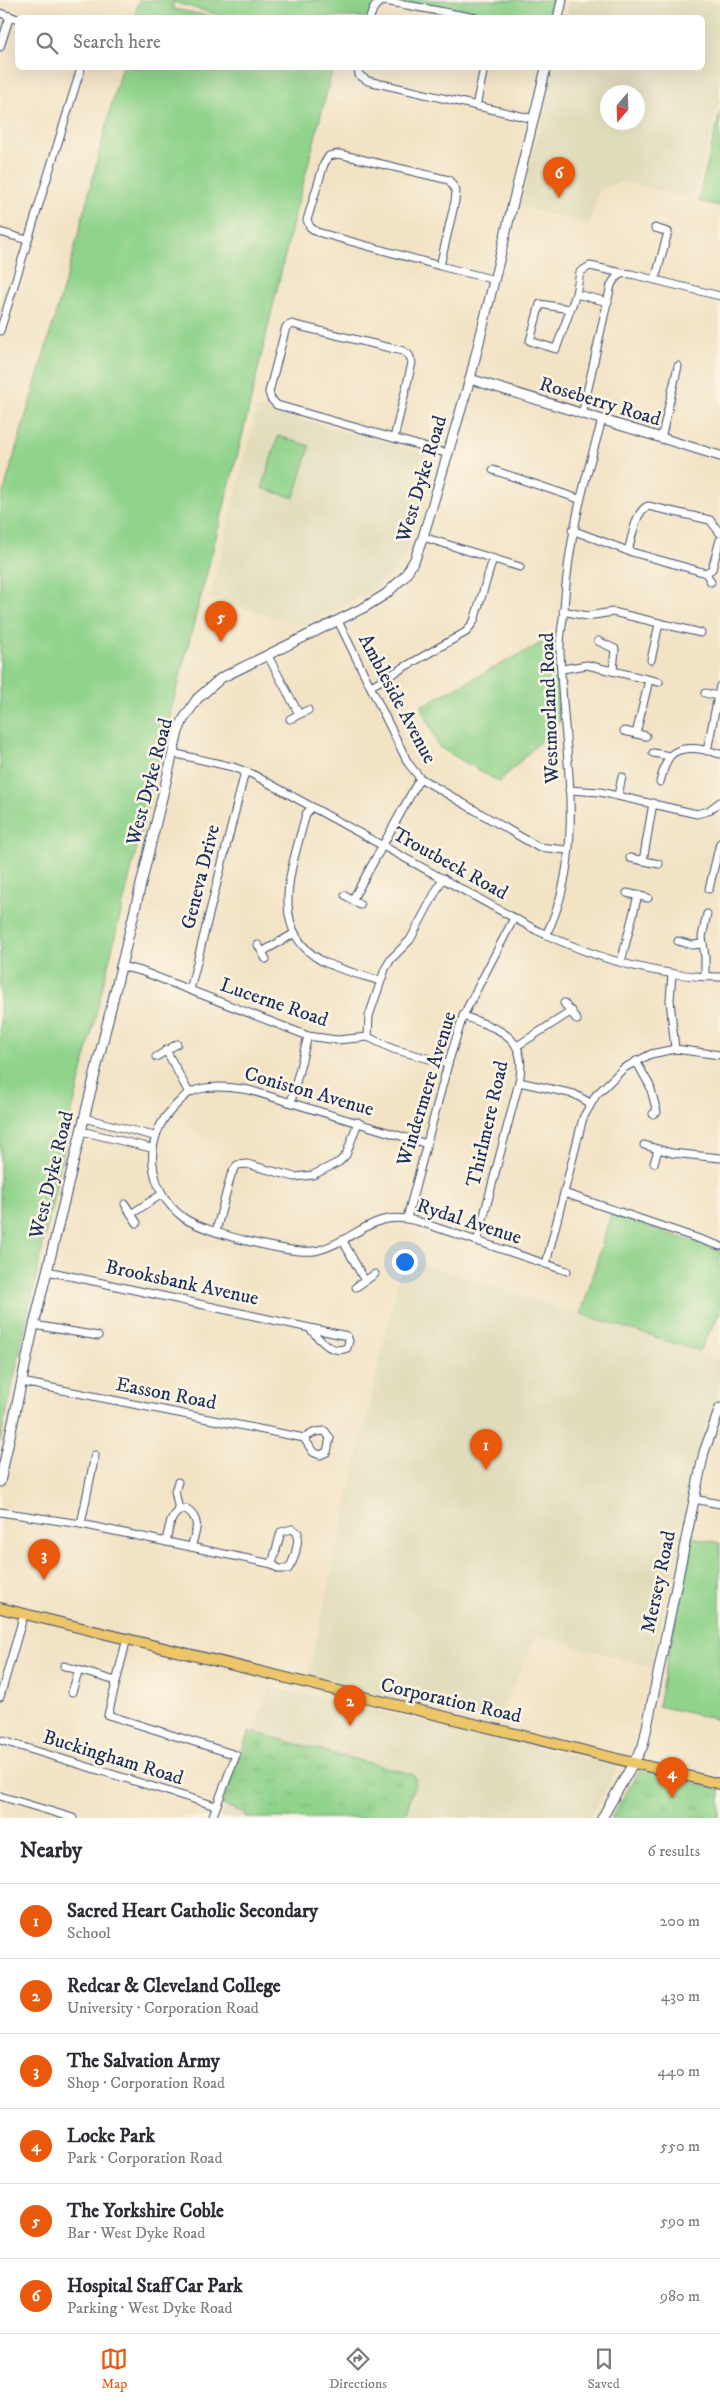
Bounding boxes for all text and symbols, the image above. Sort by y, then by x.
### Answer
search box [15,15,705,70]
icon: search [33,29,61,57]
text: Search here [73,31,161,54]
north arrow [600,85,645,130]
pin: 6 [543,157,575,198]
street label: Roseberry Road [536,372,664,432]
street label: West Dyke Road [391,413,453,546]
pin: 5 [205,601,237,642]
street label: Ambleside Avenue [352,630,442,768]
street label: Westmorland Road [535,632,565,785]
street label: West Dyke Road [121,716,179,849]
street label: Geneva Drive [176,822,226,932]
street label: Troutbeck Road [388,822,512,906]
street label: Lucerne Road [217,973,331,1033]
street label: Windermere Avenue [391,1009,462,1170]
street label: Thirlmere Road [461,1058,515,1190]
street label: Coniston Avenue [241,1062,377,1122]
street label: West Dyke Road [24,1108,80,1242]
street label: Rydal Avenue [413,1193,525,1251]
your location [392,1249,418,1275]
street label: Brooksbank Avenue [103,1255,261,1311]
street label: Easson Road [114,1372,218,1416]
pin: 1 [470,1429,502,1470]
street label: Mersey Road [636,1529,682,1635]
pin: 3 [28,1539,60,1580]
street label: Corporation Road [378,1673,524,1729]
pin: 2 [334,1685,366,1726]
street label: Buckingham Road [40,1725,186,1791]
pin: 4 [656,1757,688,1798]
text: Nearby [20,1838,82,1864]
text: 6 results [647,1841,700,1861]
text: Sacred Heart Catholic Secondary [67,1900,318,1923]
text: 1 [33,1911,39,1931]
text: 200 m [659,1911,700,1931]
text: School [67,1923,111,1943]
text: Redcar & Cleveland College [67,1975,281,1998]
text: 2 [32,1986,40,2006]
text: 430 m [661,1986,700,2006]
text: University · Corporation Road [67,1998,259,2018]
text: The Salvation Army [67,2050,220,2073]
text: 3 [33,2061,39,2081]
text: 440 m [658,2061,700,2081]
text: Shop · Corporation Road [67,2073,225,2093]
text: Locke Park [67,2125,155,2148]
text: 4 [31,2136,41,2156]
text: 550 m [660,2136,700,2156]
text: Park · Corporation Road [67,2148,222,2168]
text: The Yorkshire Coble [67,2200,224,2223]
text: 5 [32,2211,40,2231]
text: 590 m [660,2211,700,2231]
text: Bar · West Dyke Road [67,2223,205,2243]
text: Hospital Staff Car Park [67,2275,243,2298]
text: 6 [32,2286,40,2306]
text: 980 m [660,2286,700,2306]
text: Parking · West Dyke Road [67,2298,233,2318]
tab: Map [100,2345,128,2393]
tab: Directions [329,2345,387,2393]
tab: Saved [588,2345,620,2393]

